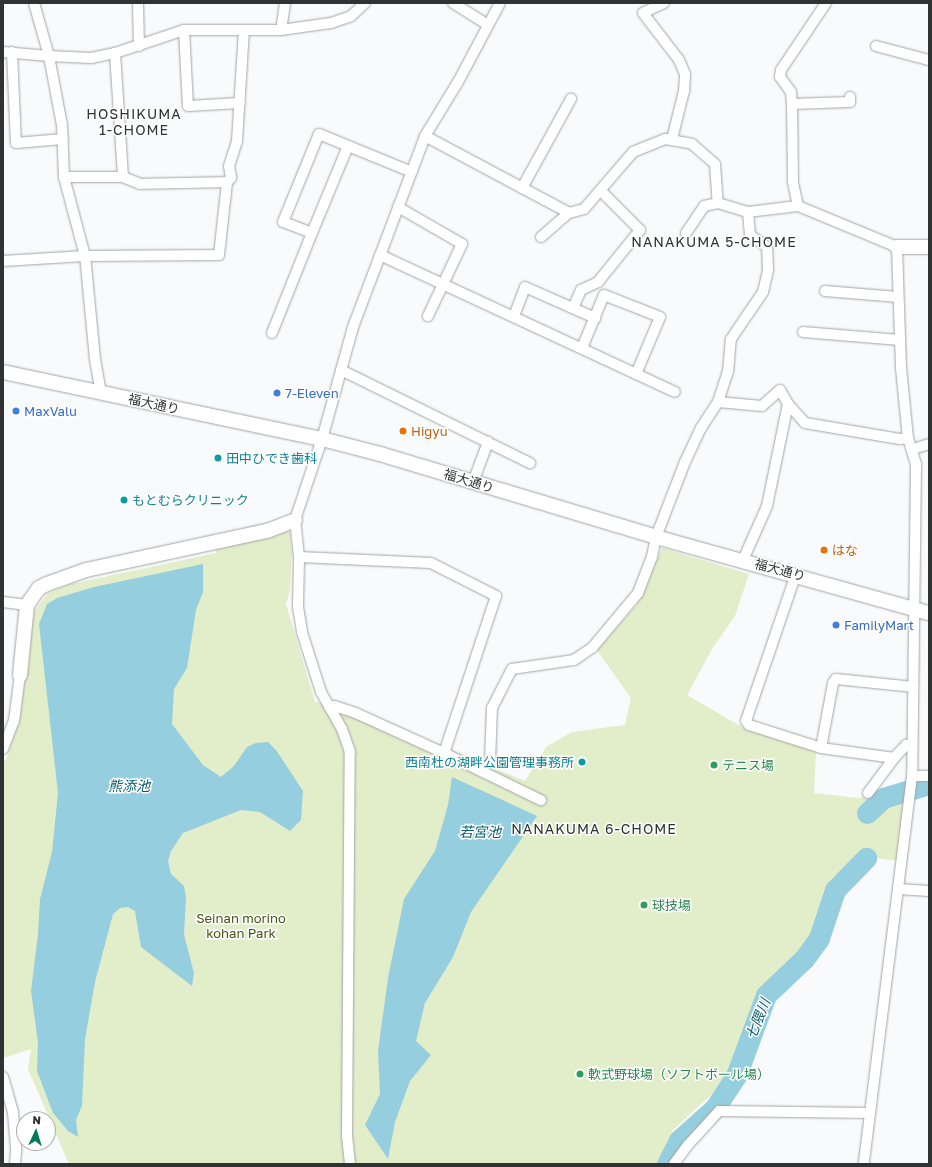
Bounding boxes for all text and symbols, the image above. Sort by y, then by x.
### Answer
district label: HOSHIKUMA 1-CHOME [86,106,182,138]
district label: NANAKUMA 5-CHOME [631,234,797,250]
place label: 7-Eleven [285,385,339,401]
marker: 7-Eleven [272,388,282,398]
street label: 福大通り [127,391,181,417]
place label: MaxValu [24,403,77,419]
marker: MaxValu [11,406,21,416]
place label: Higyu [411,423,448,439]
marker: Higyu [398,426,408,436]
place label: 田中ひでき歯科 [226,450,317,466]
marker: 田中ひでき歯科 [213,453,223,463]
street label: 福大通り [442,466,496,496]
place label: もとむらクリニック [132,492,249,508]
marker: もとむらクリニック [119,495,129,505]
place label: はな [832,542,858,558]
marker: はな [819,545,829,555]
street label: 福大通り [753,556,807,584]
place label: FamilyMart [844,617,914,633]
marker: FamilyMart [831,620,841,630]
place label: 西南杜の湖畔公園管理事務所 [405,754,574,770]
marker: 西南杜の湖畔公園管理事務所 [577,757,587,767]
place label: テニス場 [722,757,774,773]
marker: テニス場 [709,760,719,770]
water label: 熊添池 [108,778,150,794]
district label: NANAKUMA 6-CHOME [511,821,677,837]
water label: 若宮池 [459,824,501,840]
place label: 球技場 [652,897,691,913]
marker: 球技場 [639,900,649,910]
park label: Seinan morino kohan Park [196,911,286,942]
water label: 七隈川 [742,996,774,1042]
place label: 軟式野球場（ソフトボール場） [588,1066,770,1082]
marker: 軟式野球場（ソフトボール場） [575,1069,585,1079]
north arrow [16,1111,56,1151]
text: N [32,1113,41,1126]

